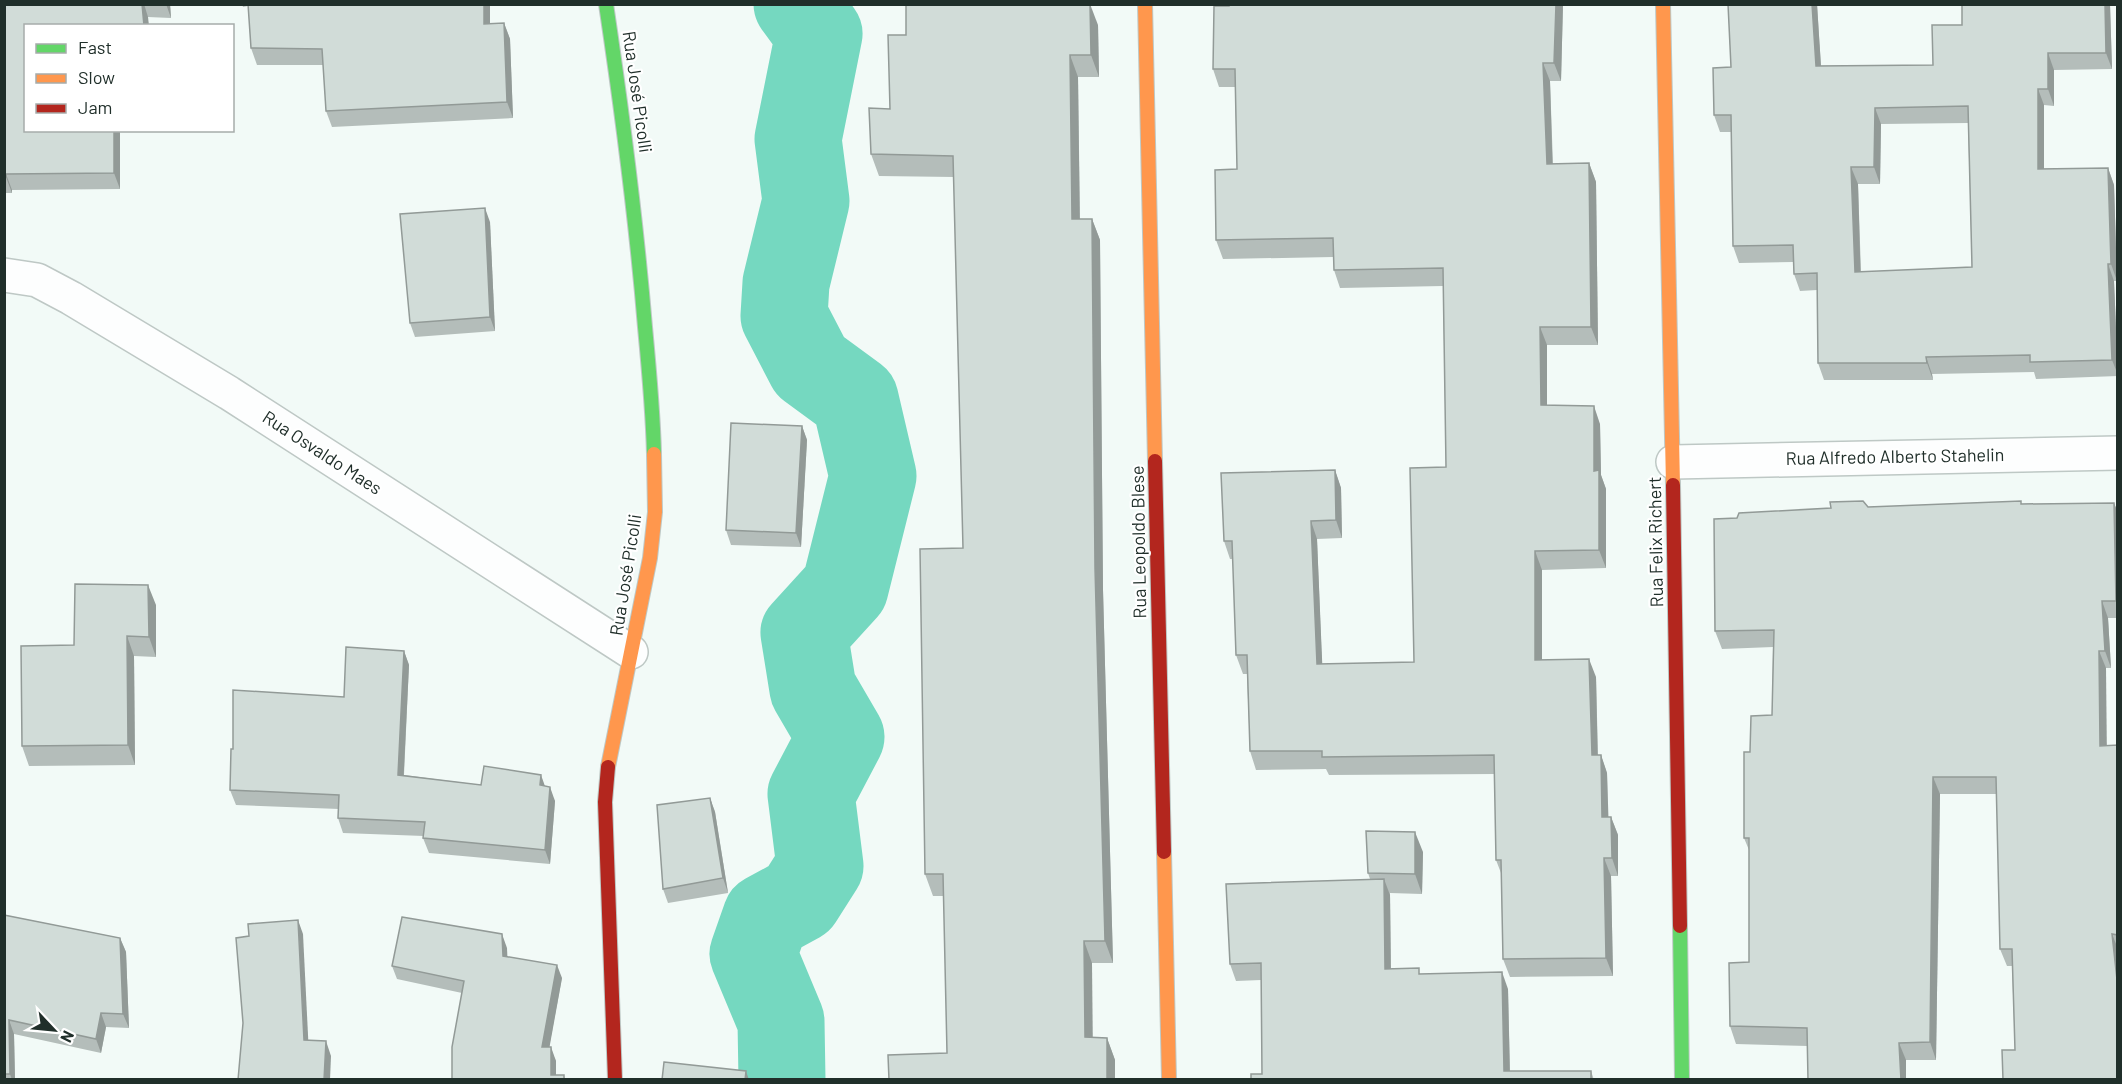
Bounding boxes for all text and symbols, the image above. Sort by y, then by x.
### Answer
legend [24,24,234,132]
street label: Rua José Picolli [619,30,657,154]
text: Fast [78,36,112,58]
text: Slow [78,66,115,88]
text: Jam [78,96,112,118]
street label: Rua Osvaldo Maes [259,405,386,499]
street label: Rua Alfredo Alberto Stahelin [1785,443,2005,469]
street label: Rua Leopoldo Blese [1126,465,1150,619]
street label: Rua Felix Richert [1643,476,1667,608]
street label: Rua José Picolli [605,513,645,637]
north arrow [24,1000,84,1060]
text: N [57,1028,79,1046]

